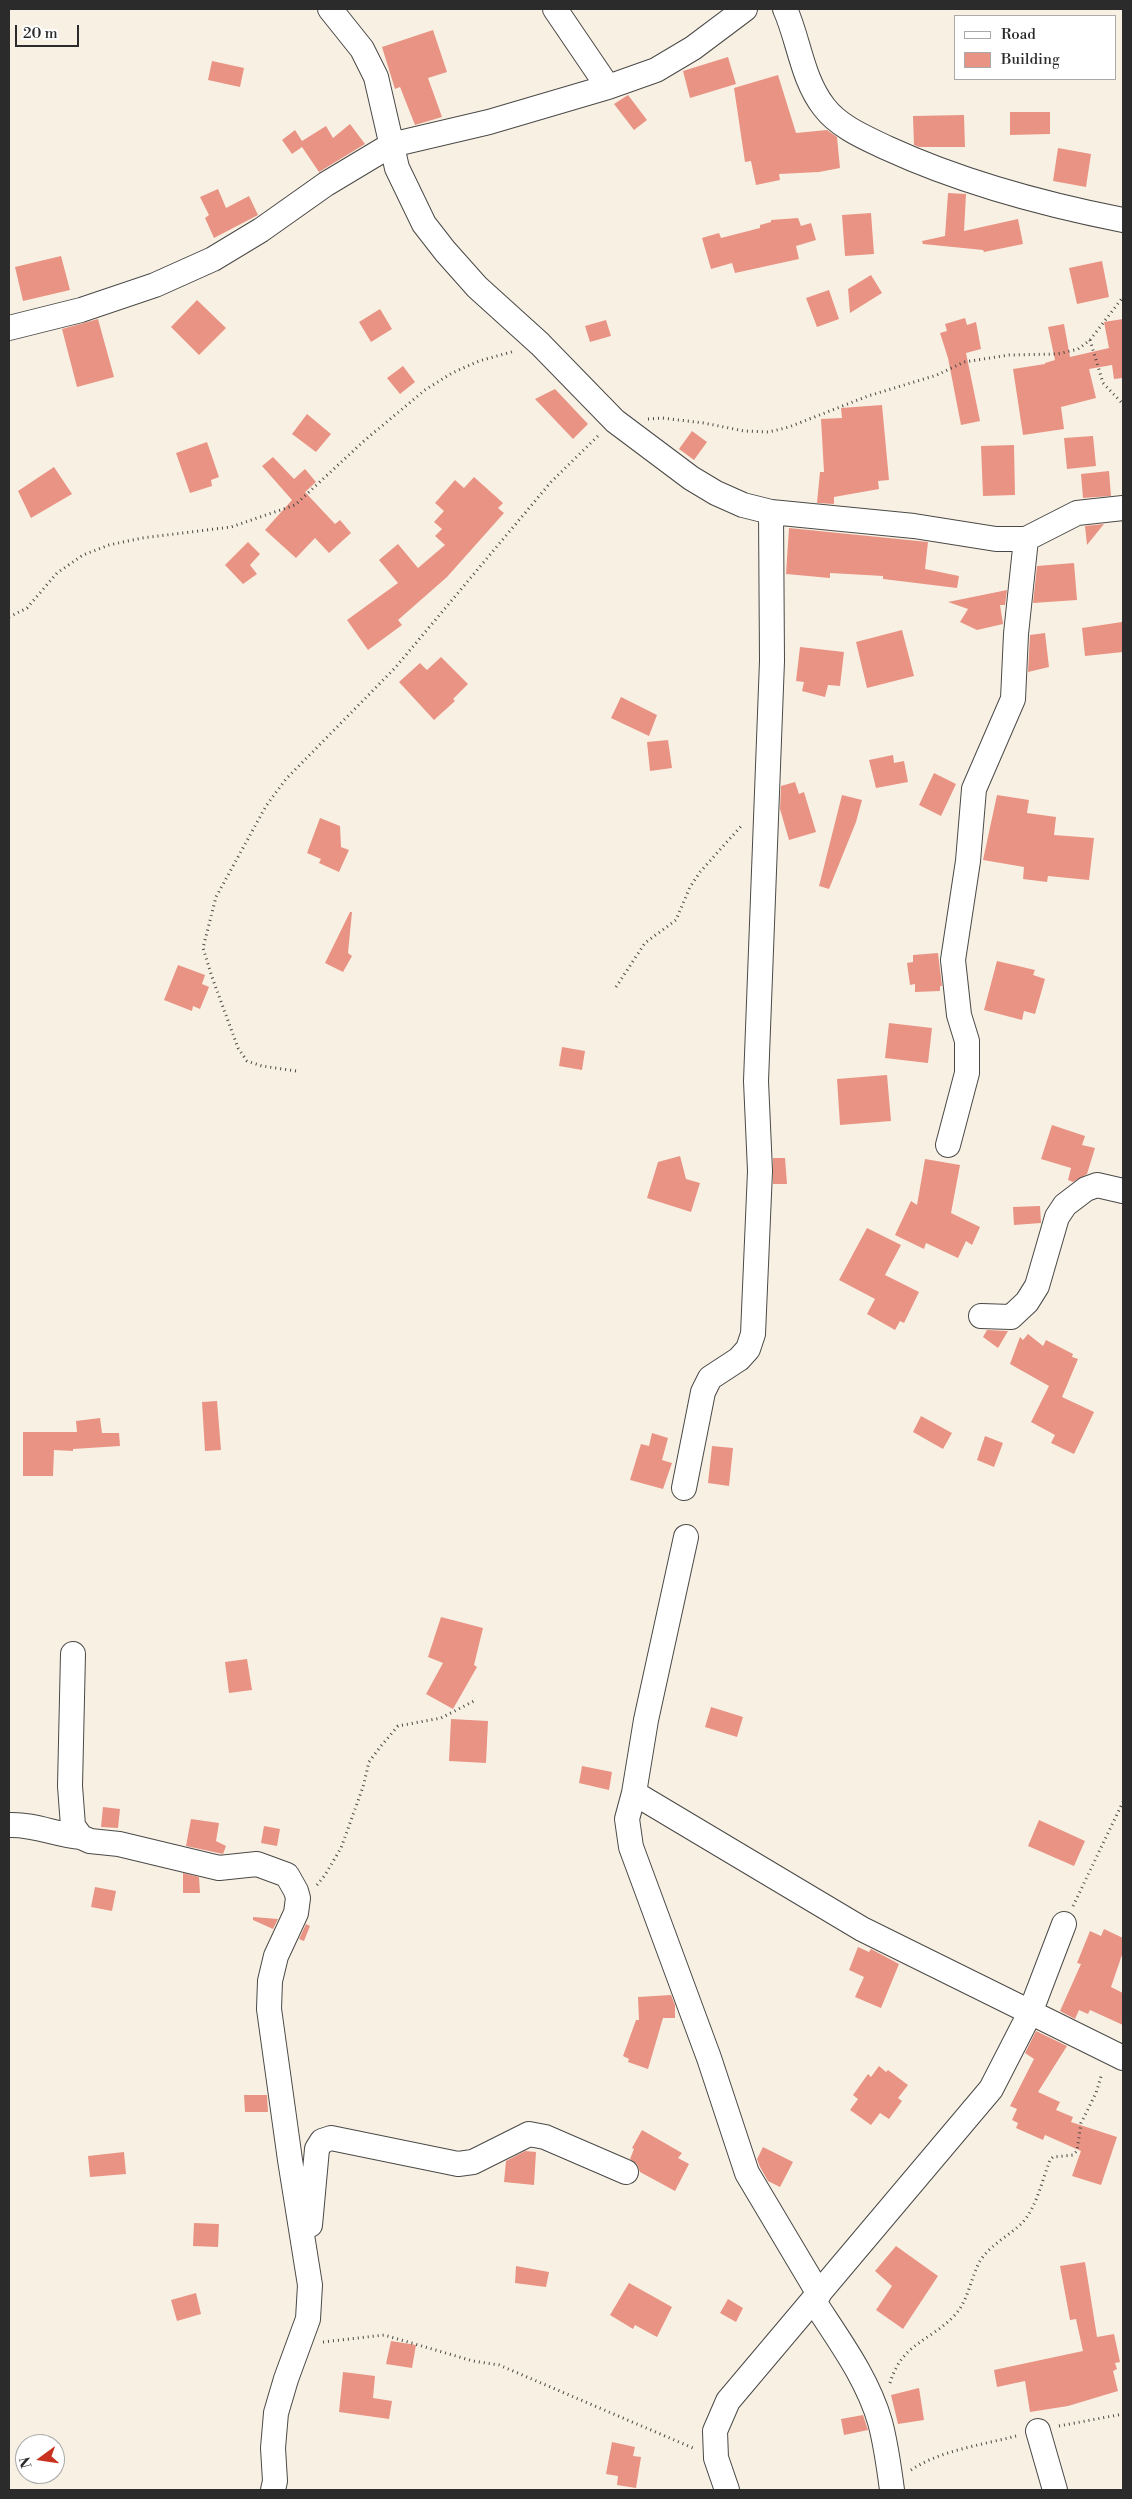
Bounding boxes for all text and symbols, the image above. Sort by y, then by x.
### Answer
scale bar [18,15,81,47]
legend [954,15,1117,80]
text: 20 m [23,24,58,43]
text: Road [1001,25,1036,44]
text: Building [1001,50,1060,69]
north arrow [15,2434,65,2484]
text: N [16,2455,36,2470]

